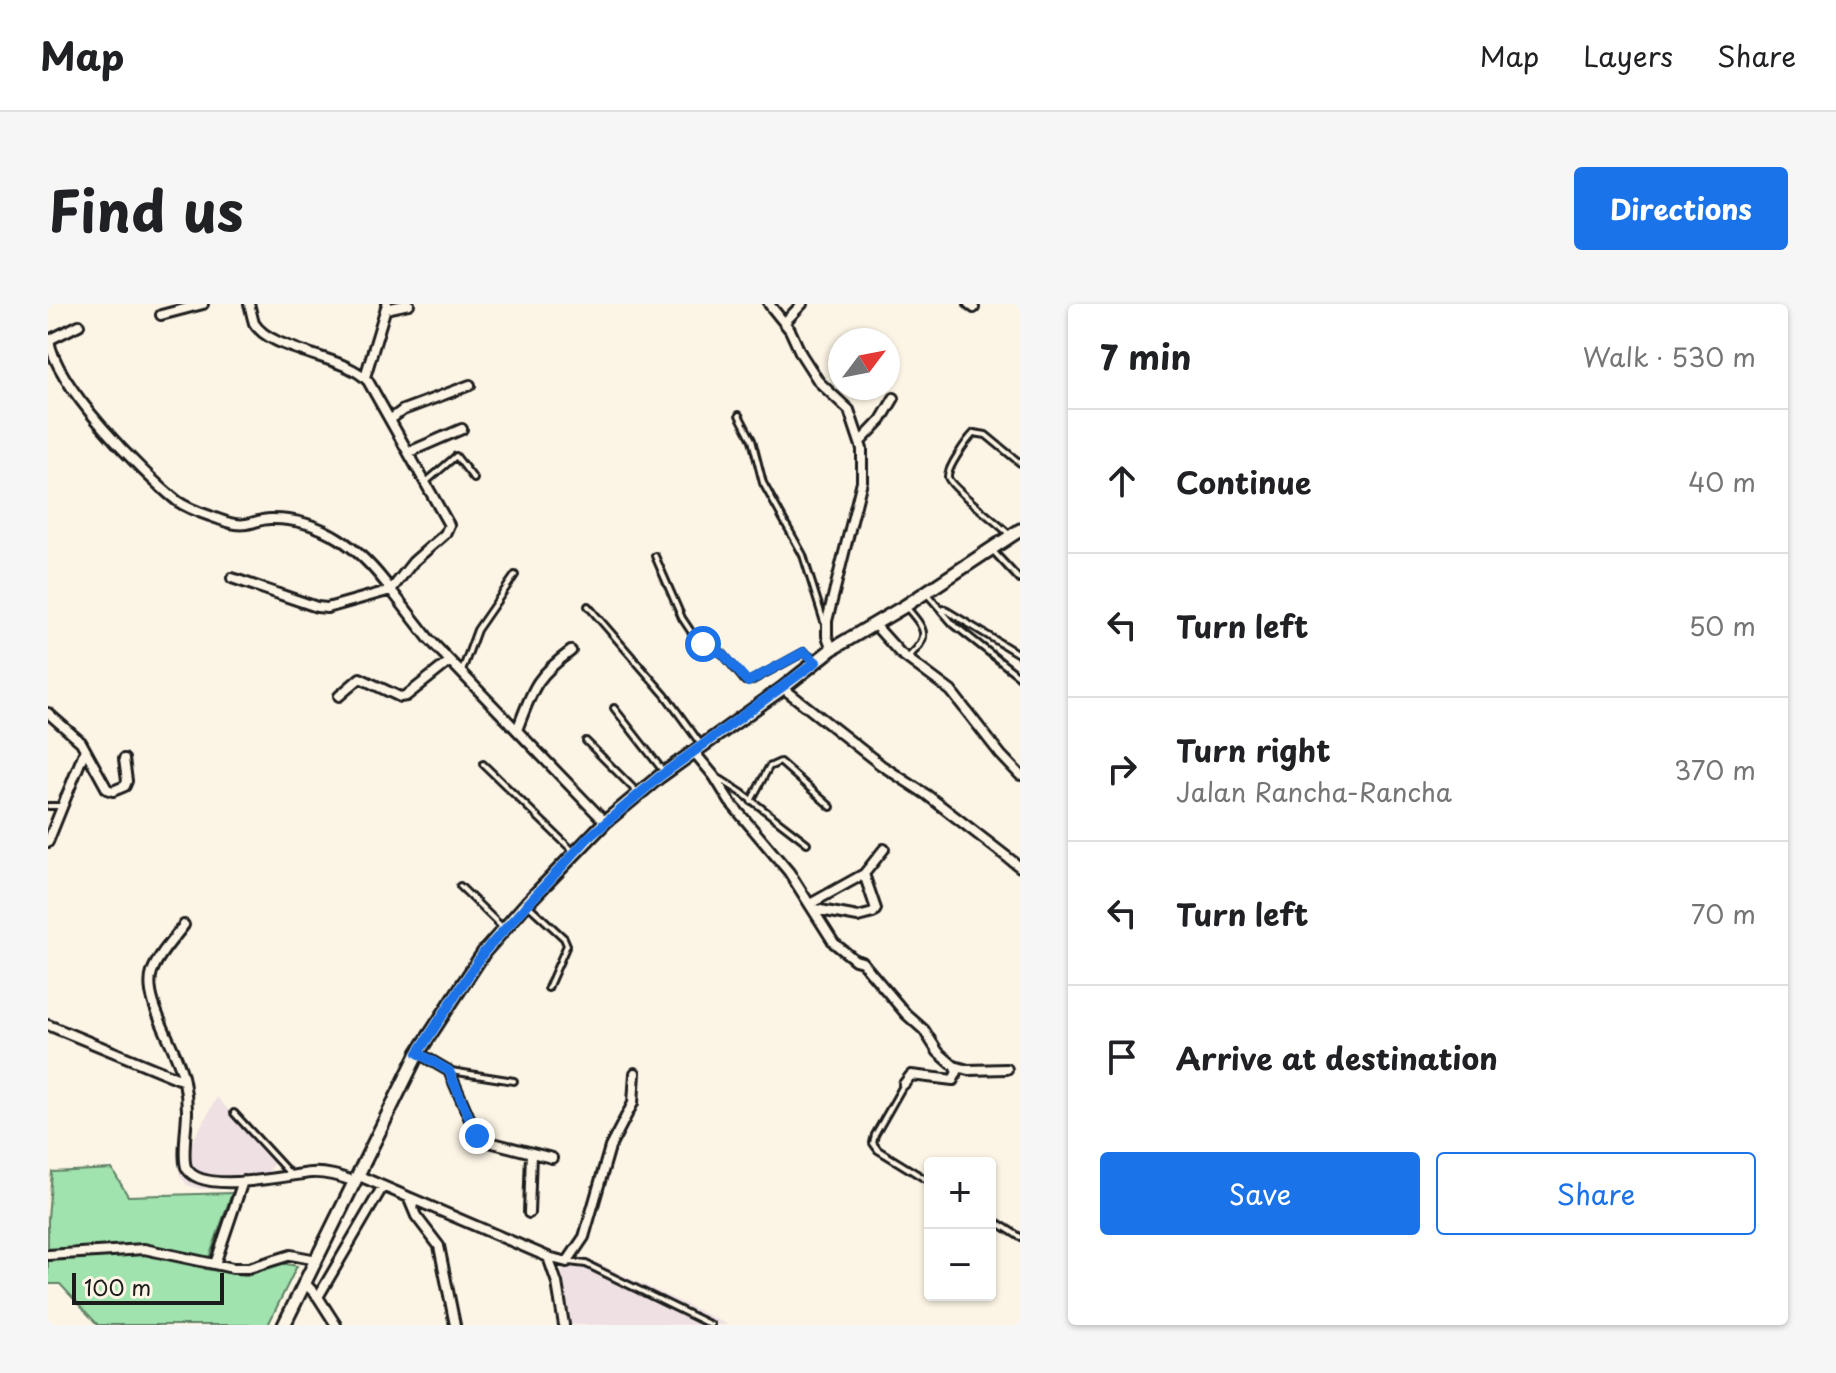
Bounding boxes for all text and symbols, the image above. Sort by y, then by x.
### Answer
text: Map [40,27,124,84]
text: Map [1479,34,1539,77]
text: Layers [1583,34,1673,77]
text: Share [1717,34,1796,77]
text: Find us [48,166,244,251]
button: Directions [1574,167,1788,250]
north arrow [828,328,900,400]
text: 7 min [1100,330,1191,382]
text: Walk · 530 m [1583,337,1756,376]
icon: ahead [1100,459,1144,503]
text: Continue [1176,459,1311,504]
text: 40 m [1688,462,1756,501]
icon: left [1100,603,1144,647]
text: Turn left [1176,603,1308,648]
text: 50 m [1689,606,1756,645]
route start [685,626,721,662]
text: Turn right [1176,727,1331,772]
icon: right [1100,747,1144,791]
text: 370 m [1674,750,1756,789]
text: Jalan Rancha-Rancha [1176,772,1452,811]
icon: left [1100,891,1144,935]
text: Turn left [1176,891,1308,936]
text: 70 m [1691,894,1756,933]
icon: arrive [1100,1035,1144,1079]
text: Arrive at destination [1176,1035,1498,1080]
route end [459,1118,495,1154]
button: Save [1100,1152,1420,1235]
button: Share [1436,1152,1756,1235]
map controls [924,1157,996,1301]
button: + [924,1157,996,1229]
button: − [924,1229,996,1301]
scale bar [72,1269,224,1305]
text: 100 m [84,1270,151,1303]

